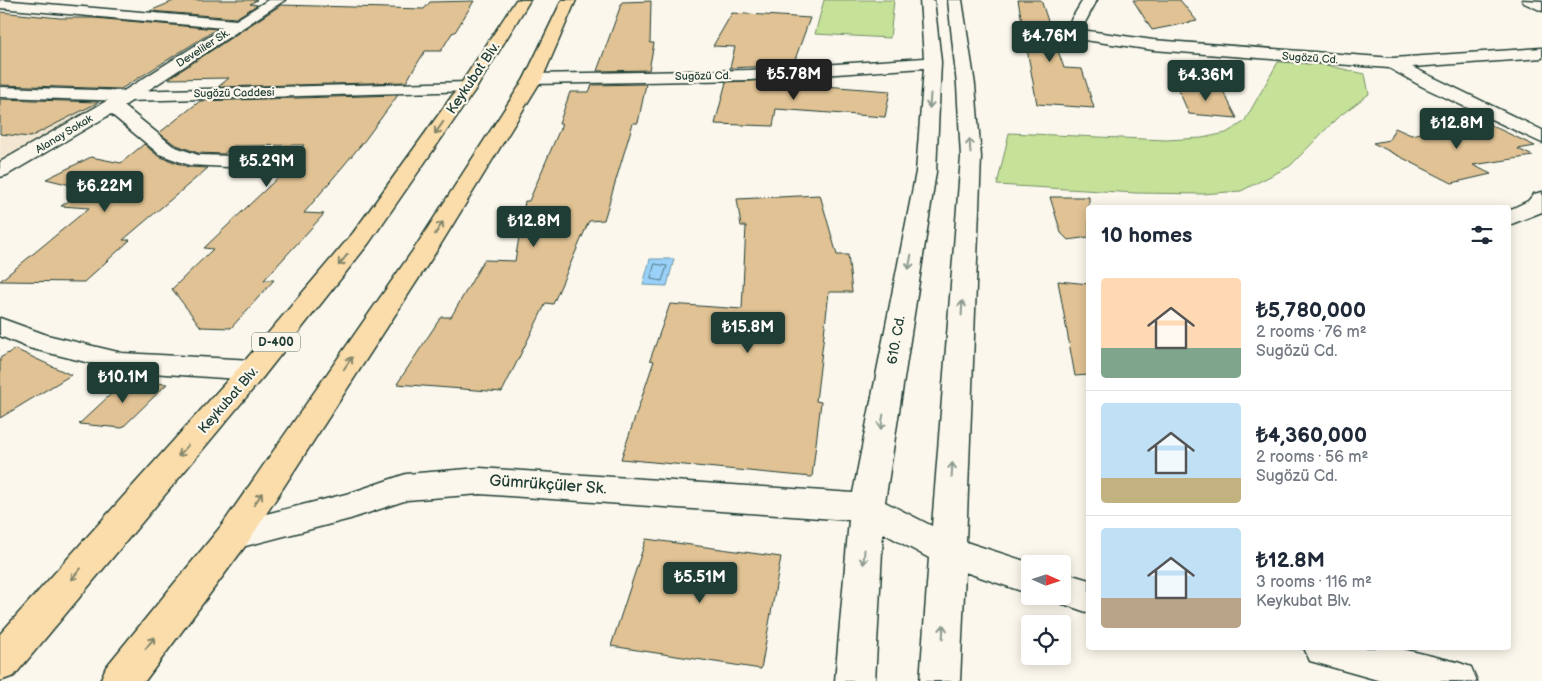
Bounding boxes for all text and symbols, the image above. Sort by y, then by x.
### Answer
pin: ₺4.76M [1009,20,1091,63]
street label: Develiler Sk. [174,26,232,70]
text: ₺4.76M [1023,27,1077,46]
street label: Keykubat Blv. [443,39,503,117]
street label: Sugözü Cd. [1282,50,1338,66]
pin: ₺5.78M [753,58,835,101]
pin: ₺4.36M [1165,59,1247,102]
text: ₺5.78M [767,65,821,84]
text: ₺4.36M [1179,66,1233,85]
street label: Sugözü Cd. [675,69,731,83]
street label: Sugözü Caddesi [193,86,275,100]
one-way arrow [926,93,935,109]
pin: ₺12.8M [1416,108,1498,150]
street label: Alanay Sokak [33,112,96,156]
text: ₺12.8M [1431,114,1483,133]
one-way arrow [434,121,444,135]
one-way arrow [965,138,975,154]
pin: ₺5.29M [226,146,308,188]
text: ₺5.29M [240,152,294,171]
pin: ₺6.22M [64,170,146,213]
text: ₺6.22M [77,177,133,196]
pin: ₺12.8M [493,206,575,248]
text: ₺12.8M [508,212,560,231]
icon: filters [1468,221,1496,249]
one-way arrow [434,222,444,236]
text: 10 homes [1101,223,1192,248]
one-way arrow [338,253,349,266]
one-way arrow [905,254,915,270]
icon: home [1141,298,1201,358]
text: ₺5,780,000 [1256,298,1366,323]
one-way arrow [957,300,967,316]
pin: ₺15.8M [707,312,789,354]
street label: 610. Cd. [883,314,909,366]
text: ₺15.8M [722,318,774,337]
text: 2 rooms · 76 m² [1256,323,1367,342]
road number: D-400 [252,332,300,352]
text: Sugözü Cd. [1256,342,1337,361]
one-way arrow [343,357,353,371]
pin: ₺10.1M [82,362,164,404]
street label: Keykubat Blv. [194,363,262,437]
text: ₺10.1M [98,368,148,387]
one-way arrow [877,414,887,430]
icon: home [1141,423,1201,483]
text: ₺4,360,000 [1256,423,1367,448]
one-way arrow [177,445,189,458]
text: 2 rooms · 56 m² [1256,448,1368,467]
one-way arrow [948,462,957,478]
text: Sugözü Cd. [1256,467,1337,486]
street label: Gümrükçüler Sk. [489,471,607,499]
one-way arrow [253,492,263,506]
one-way arrow [859,548,868,564]
icon: home [1141,548,1201,608]
text: ₺12.8M [1256,548,1325,573]
north arrow [1021,555,1071,605]
map controls [1021,555,1071,665]
pin: ₺5.51M [659,562,741,604]
one-way arrow [71,568,82,581]
text: ₺5.51M [674,568,726,587]
text: 3 rooms · 116 m² [1256,573,1372,592]
text: Keykubat Blv. [1256,592,1351,611]
button: locate [1021,615,1071,665]
one-way arrow [938,625,948,641]
one-way arrow [145,636,156,649]

